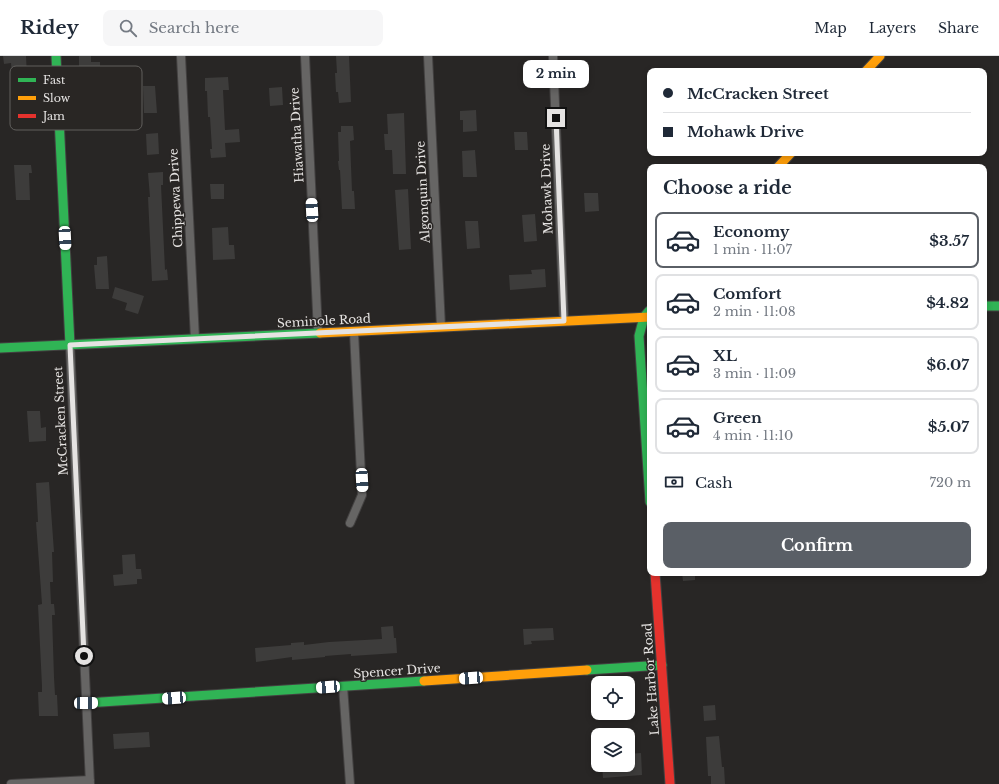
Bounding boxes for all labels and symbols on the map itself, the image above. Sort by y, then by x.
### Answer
callout: 2 min [523,60,589,88]
legend [10,66,142,130]
text: Fast [43,73,66,87]
street label: Hiawatha Drive [287,87,306,183]
text: Slow [43,91,71,105]
text: Jam [41,109,65,123]
route end [547,109,565,127]
street label: Algonquin Drive [412,140,433,245]
street label: Mohawk Drive [537,143,556,234]
street label: Chippewa Drive [165,148,186,248]
car [305,198,319,222]
car [58,226,72,250]
street label: Seminole Road [277,311,371,330]
street label: McCracken Street [50,366,71,476]
car [355,468,369,492]
street label: Lake Harbor Road [639,622,662,736]
route start [75,647,93,665]
street label: Spencer Drive [353,660,441,681]
car [459,671,483,685]
car [316,680,340,694]
car [162,691,186,705]
car [74,697,98,709]

